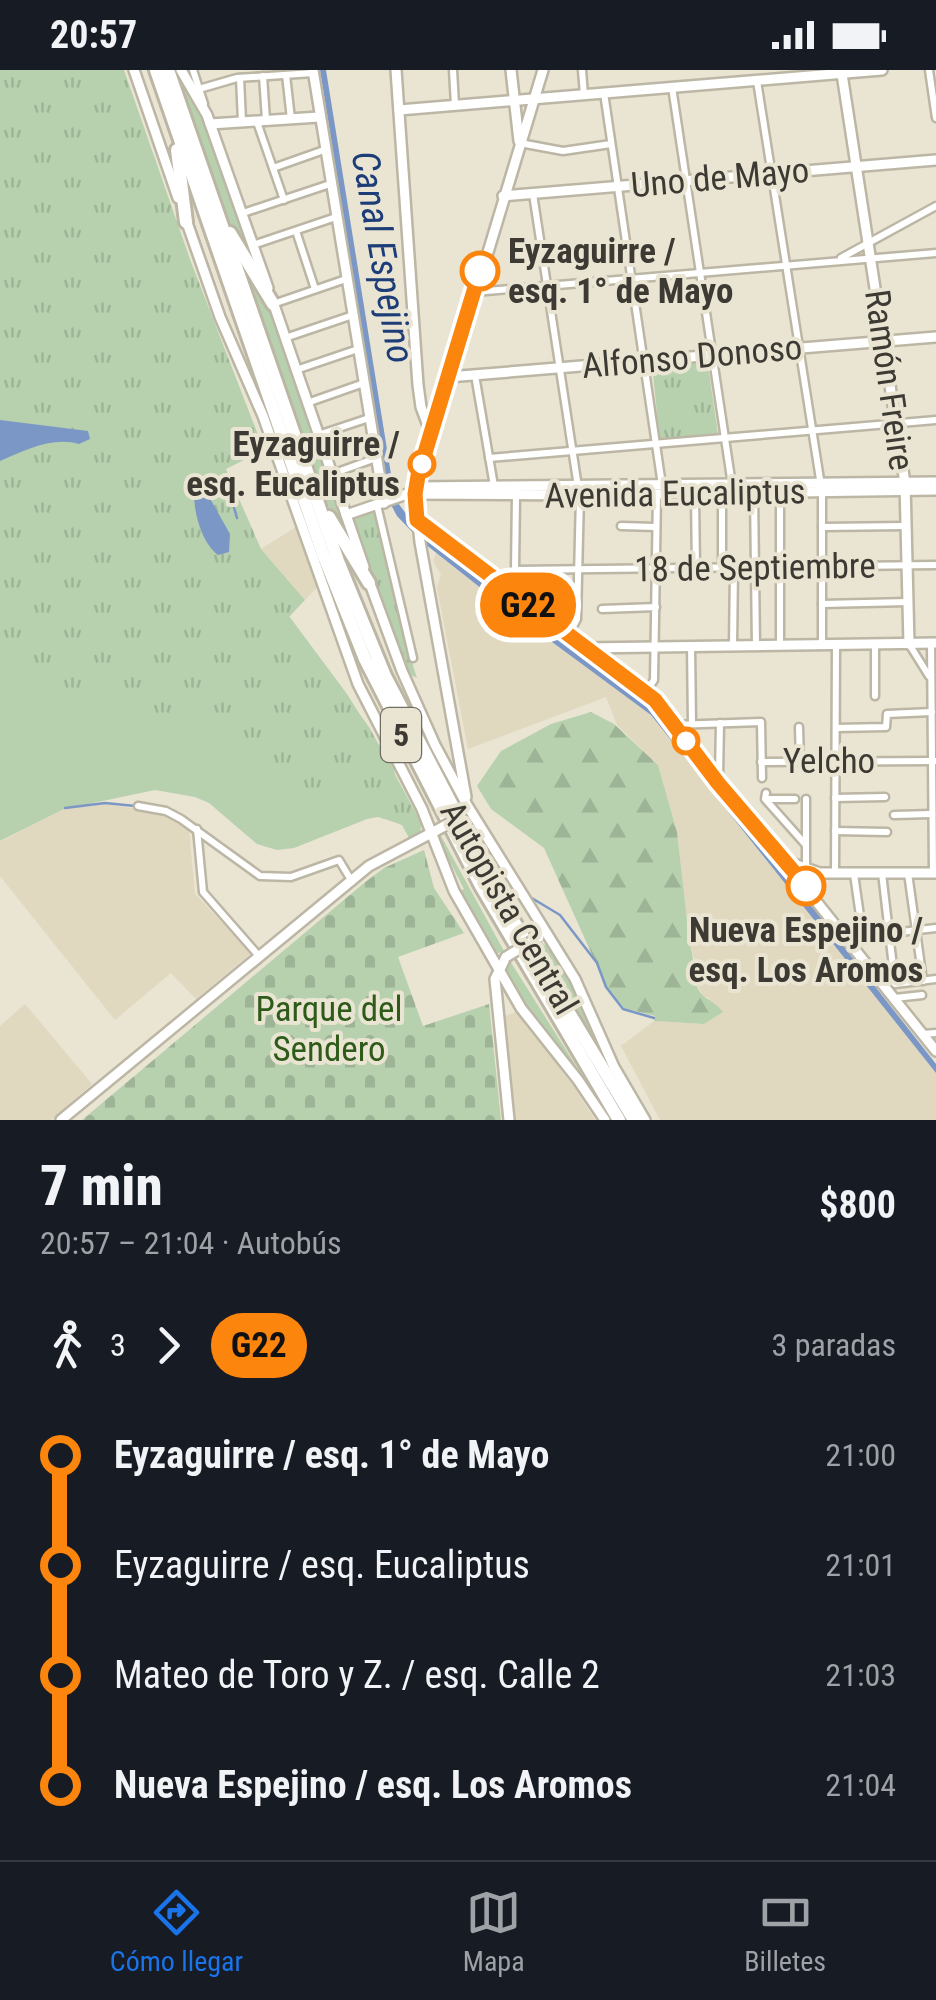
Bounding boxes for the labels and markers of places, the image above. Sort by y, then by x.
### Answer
place label: Eyzaguirre / esq. 1° de Mayo [508,231,733,312]
marker: Eyzaguirre / esq. 1° de Mayo [461,252,499,290]
place label: Eyzaguirre / esq. Eucaliptus [186,424,400,505]
marker: Eyzaguirre / esq. Eucaliptus [409,451,435,477]
unlabelled marker [673,728,699,754]
marker: Nueva Espejino / esq. Los Aromos [787,867,825,905]
place label: Nueva Espejino / esq. Los Aromos [689,910,923,991]

